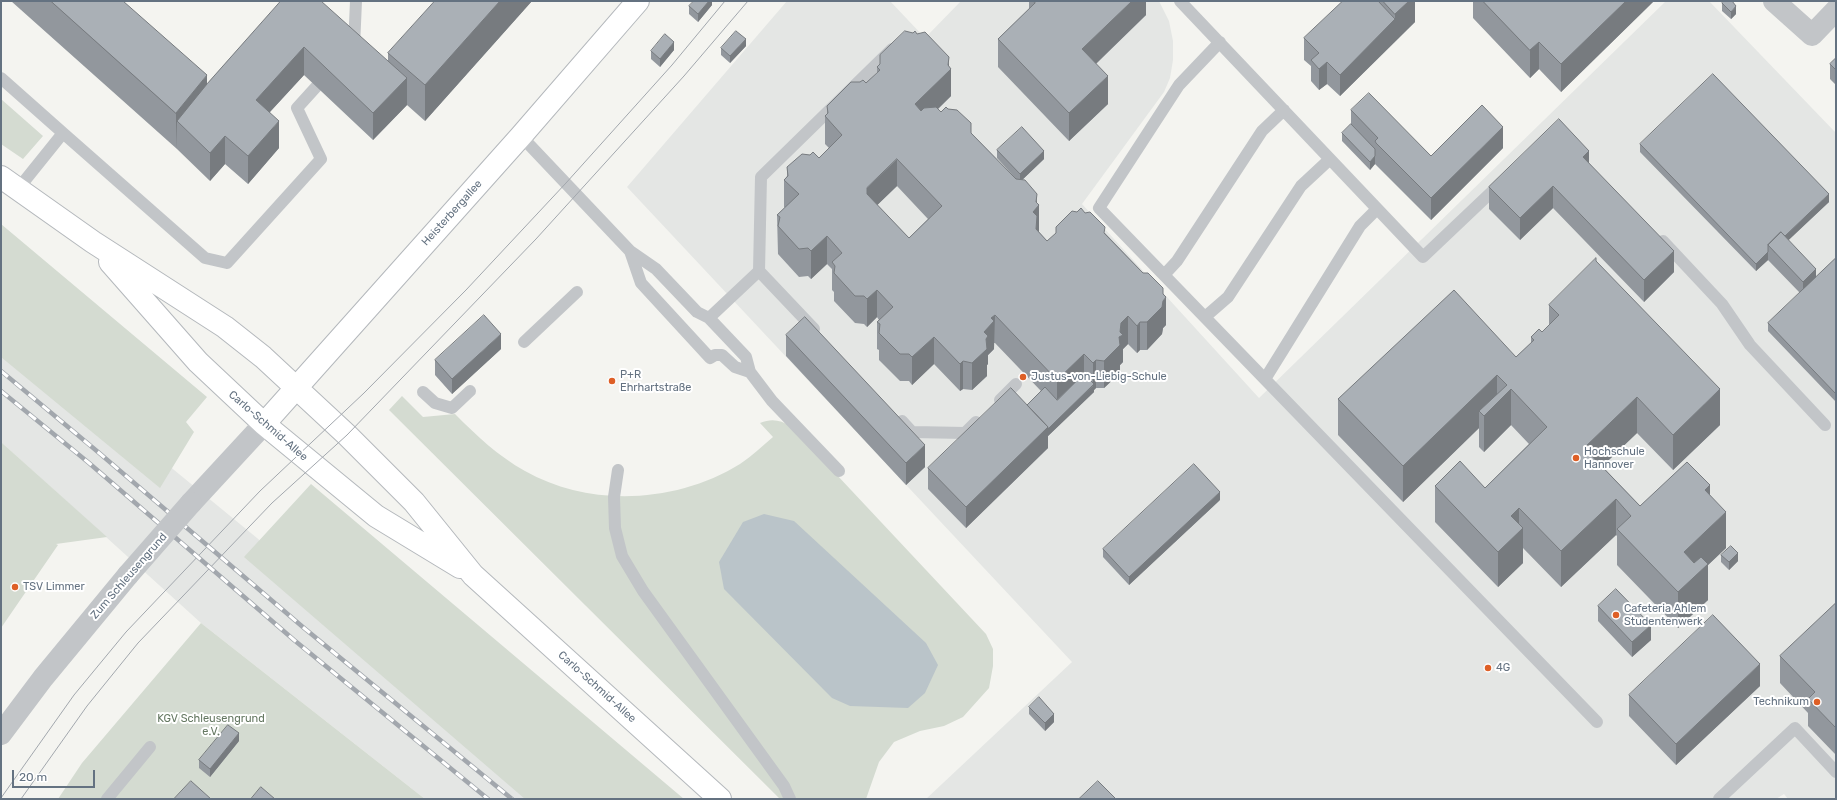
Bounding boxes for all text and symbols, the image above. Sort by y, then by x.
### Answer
street label: Heisterbergallee [419,177,485,249]
place label: P+R Ehrhartstraße [620,368,692,394]
place label: Justus-von-Liebig-Schule [1031,370,1167,384]
marker: Justus-von-Liebig-Schule [1018,372,1028,382]
marker: P+R Ehrhartstraße [607,376,617,386]
street label: Carlo-Schmid-Allee [226,388,310,464]
place label: Hochschule Hannover [1584,445,1645,471]
marker: Hochschule Hannover [1571,453,1581,463]
street label: Zum Schleusengrund [88,530,170,622]
place label: TSV Limmer [23,580,85,594]
marker: TSV Limmer [10,582,20,592]
place label: Cafeteria Ahlem Studentenwerk [1624,602,1706,628]
marker: Cafeteria Ahlem Studentenwerk [1611,610,1621,620]
street label: Carlo-Schmid-Allee [555,649,639,725]
place label: 4G [1496,661,1510,675]
marker: 4G [1483,663,1493,673]
place label: Technikum [1753,695,1809,709]
marker: Technikum [1812,697,1822,707]
park label: KGV Schleusengrund e.V. [157,712,265,738]
scale bar [14,762,97,788]
text: 20 m [19,770,47,784]

